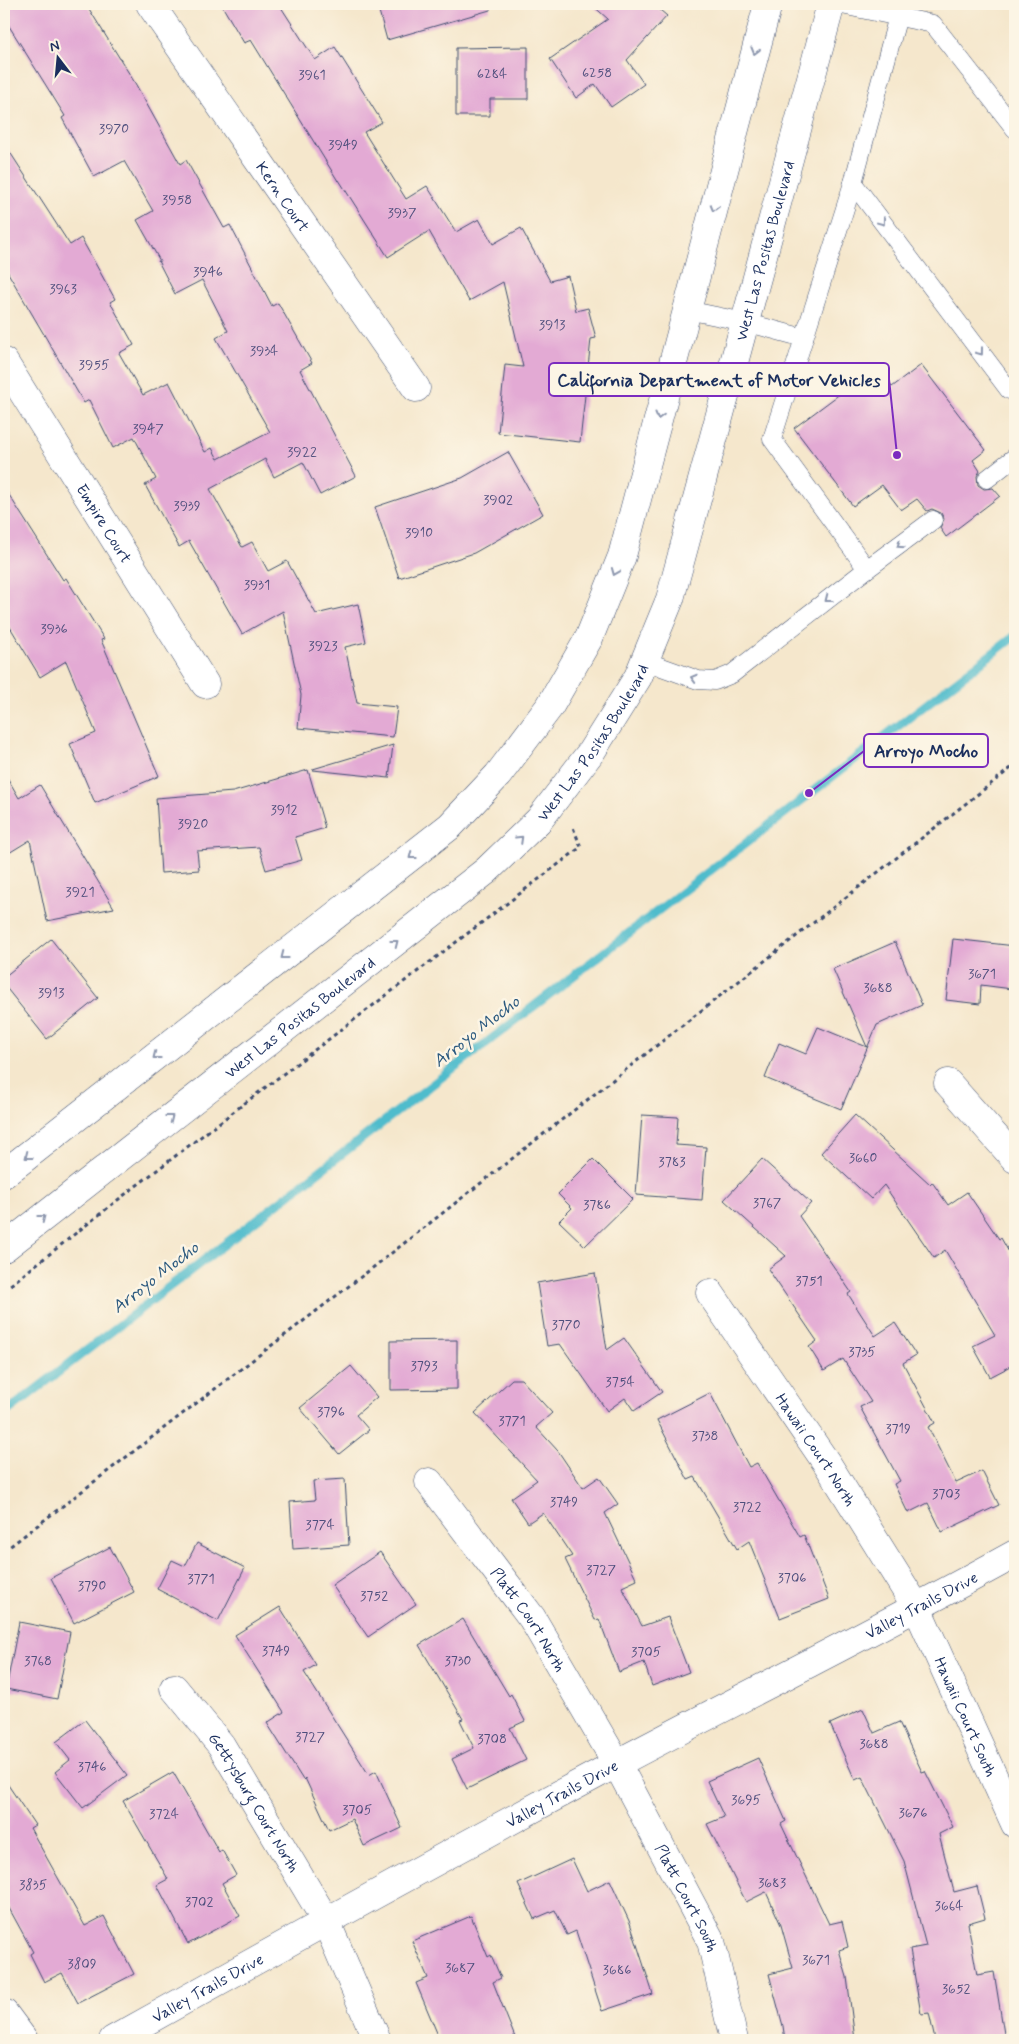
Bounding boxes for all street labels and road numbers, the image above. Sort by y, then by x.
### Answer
street label: Kern Court [250,158,314,237]
street label: West Las Positas Boulevard [731,158,800,343]
street label: Empire Court [71,480,136,568]
street label: West Las Positas Boulevard [533,661,654,826]
street label: West Las Positas Boulevard [221,953,380,1084]
street label: Hawaii Court North [770,1389,860,1511]
street label: Platt Court North [485,1564,570,1676]
street label: Valley Trails Drive [862,1567,982,1644]
street label: Hawaii Court South [928,1654,1001,1780]
street label: Gettysburg Court North [203,1728,304,1877]
street label: Valley Trails Drive [502,1756,622,1833]
street label: Platt Court South [649,1841,722,1954]
street label: Valley Trails Drive [148,1949,268,2028]

